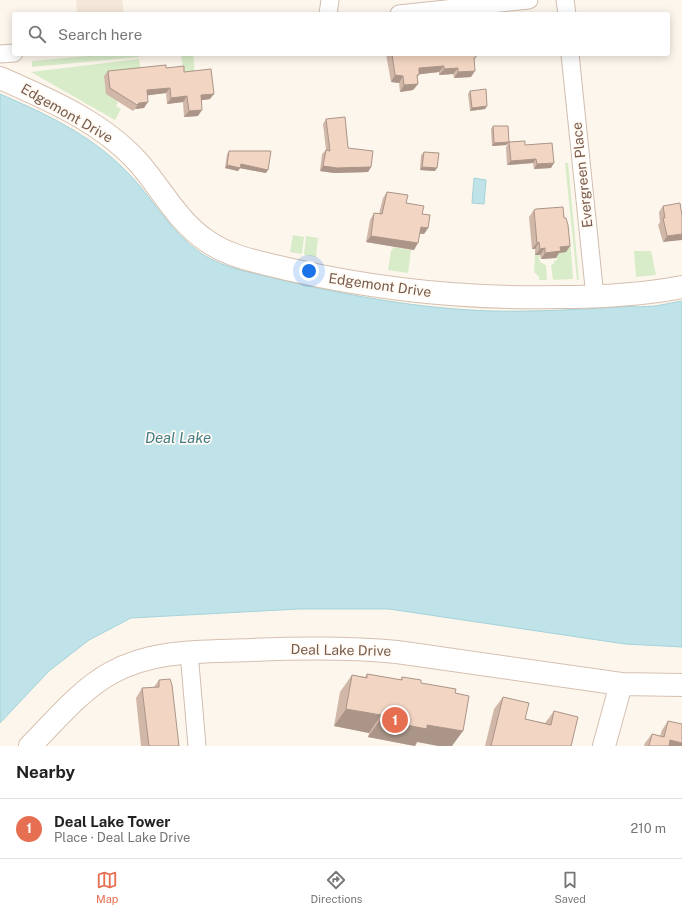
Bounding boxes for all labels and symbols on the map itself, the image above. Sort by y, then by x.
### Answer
street label: Edgemont Drive [18,80,116,146]
street label: Evergreen Place [568,121,596,229]
your location [299,261,319,281]
street label: Edgemont Drive [328,270,432,300]
water label: Deal Lake [145,429,211,446]
street label: Deal Lake Drive [290,641,392,659]
pin: 1 [382,705,408,735]

